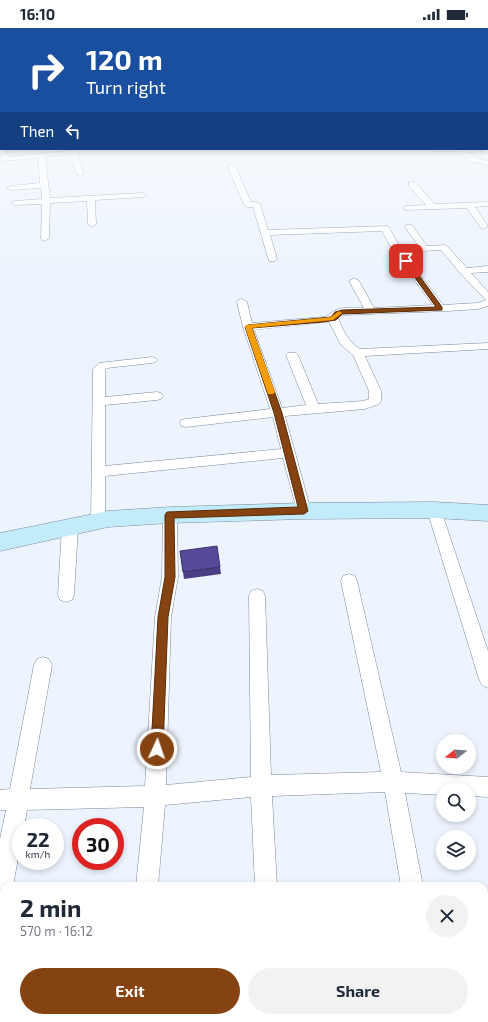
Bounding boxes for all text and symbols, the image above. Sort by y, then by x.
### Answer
text: 16:10 [20,5,55,23]
text: 120 m [86,42,163,76]
icon: right [20,44,72,96]
text: Turn right [86,76,166,98]
icon: left [62,120,84,142]
text: Then [20,122,54,140]
pin [389,244,423,278]
icon: arrive [395,250,417,272]
position arrow [136,728,178,770]
north arrow [436,734,476,774]
map controls [436,734,476,870]
button: search [436,782,476,822]
speed limit sign: 30 [72,818,124,870]
text: 22 [26,827,50,851]
button: layers [436,830,476,870]
text: km/h [26,848,50,860]
text: 2 min [20,893,81,922]
button: close [426,895,468,937]
text: 570 m · 16:12 [20,923,93,939]
button: Exit [20,968,240,1014]
button: Share [248,968,468,1014]

